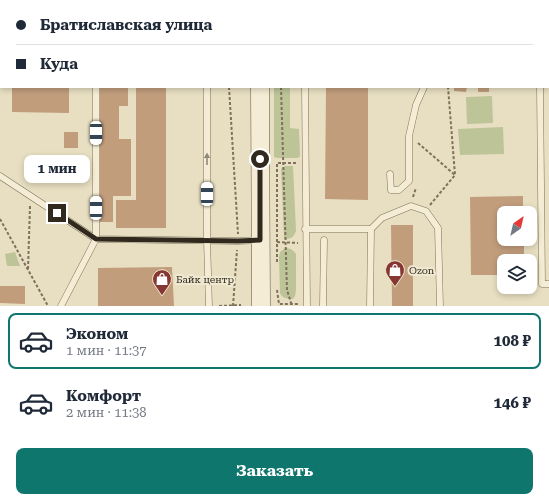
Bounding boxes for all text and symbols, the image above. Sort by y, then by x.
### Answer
text: Братиславская улица [40,16,212,34]
text: Куда [40,55,78,73]
car [90,121,102,145]
route start [251,150,269,168]
one-way arrow [204,152,210,165]
callout: 1 мин [24,155,90,183]
text: 1 мин [38,161,76,176]
car [201,182,213,206]
car [90,196,102,220]
route end [48,204,66,222]
north arrow [497,206,537,246]
map controls [497,206,537,294]
button: layers [497,254,537,294]
shop icon: Ozon [384,259,406,287]
place label: Ozon [409,265,435,276]
shop icon: Байк центр [151,268,173,296]
place label: Байк центр [176,274,235,285]
icon: car [18,323,54,359]
text: Эконом [66,325,128,343]
text: 108 ₽ [494,332,531,350]
text: 1 мин · 11:37 [66,343,147,358]
icon: car [18,385,54,421]
text: Комфорт [66,387,141,405]
text: 146 ₽ [494,394,531,412]
text: 2 мин · 11:38 [66,405,147,420]
button: Заказать [16,448,533,494]

